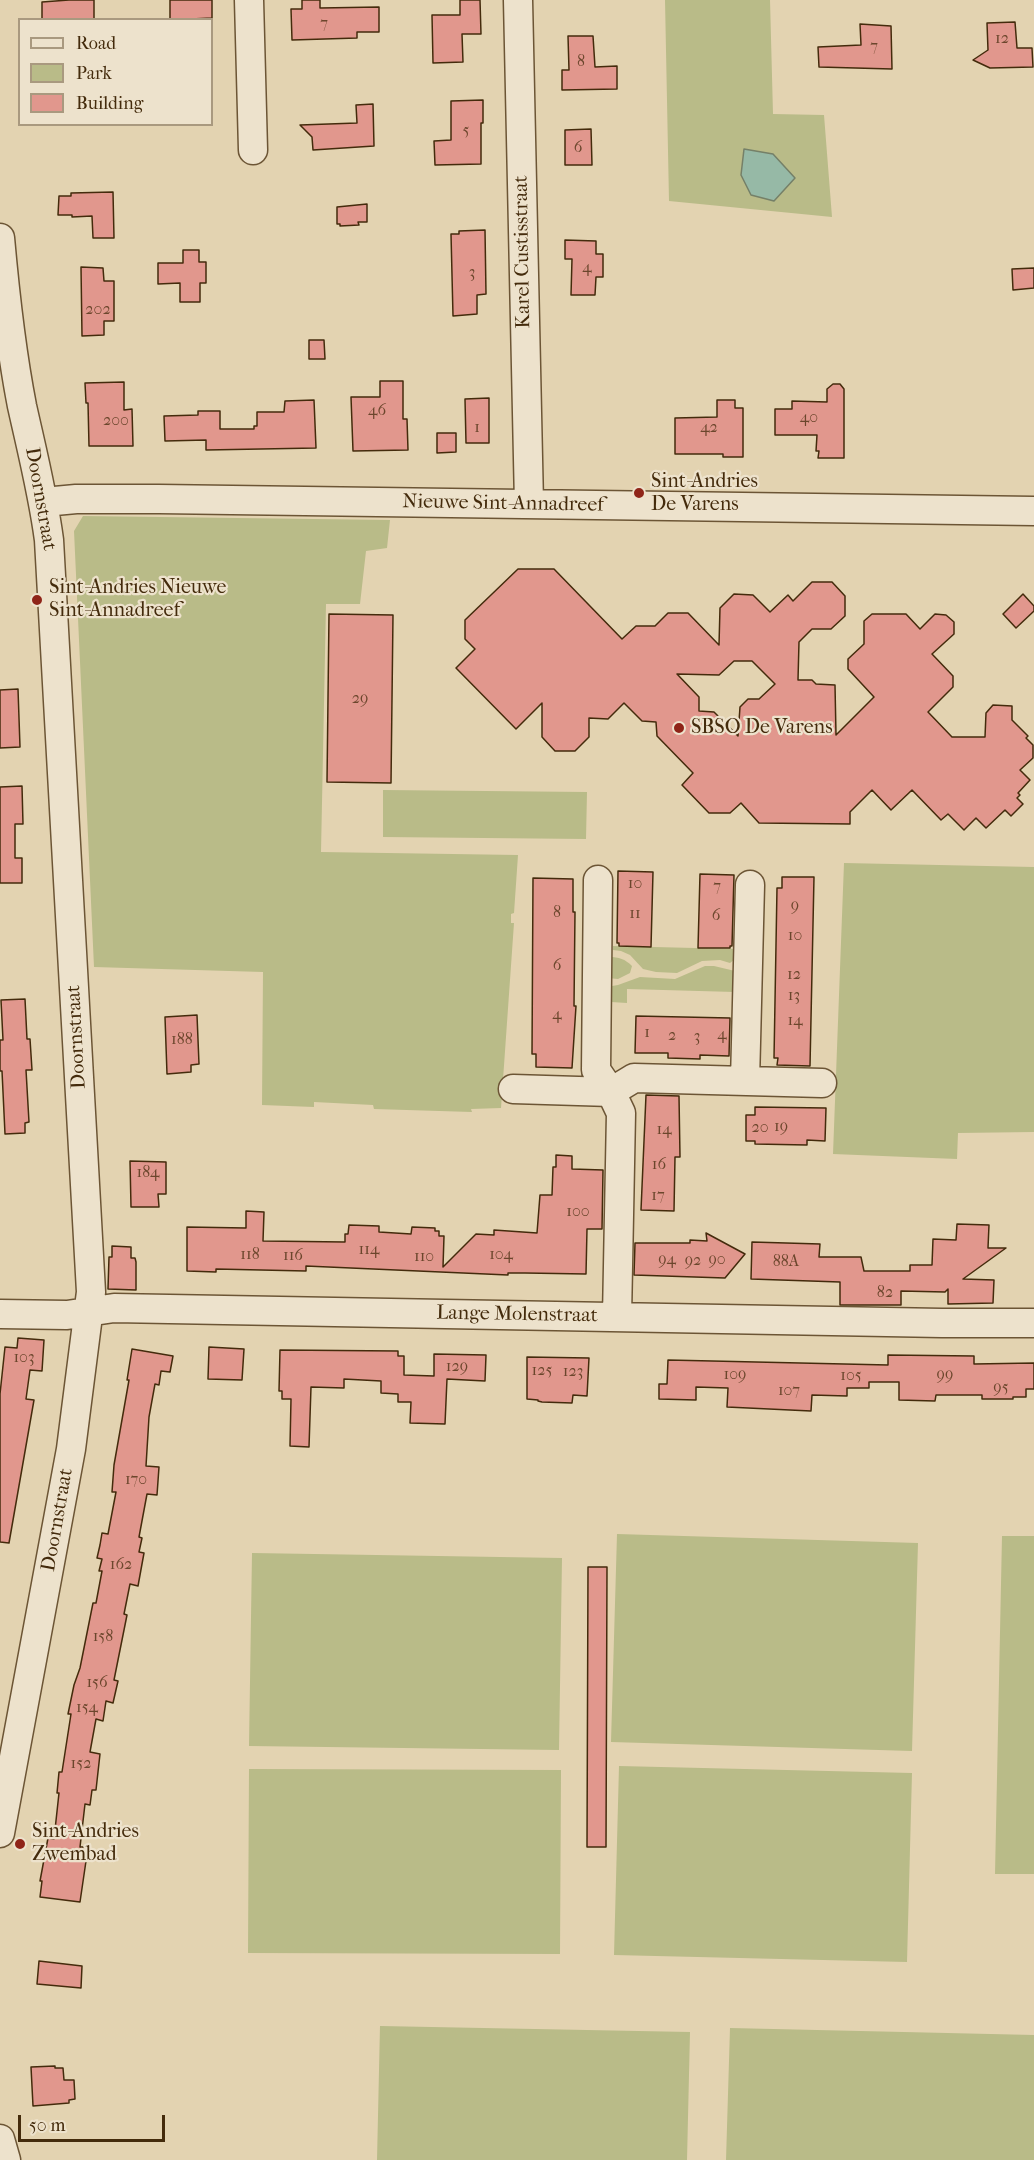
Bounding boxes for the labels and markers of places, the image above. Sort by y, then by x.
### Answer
place label: Sint-Andries De Varens [651,470,758,517]
marker: Sint-Andries De Varens [632,486,646,500]
place label: Sint-Andries Nieuwe Sint-Annadreef [49,576,226,623]
marker: Sint-Andries Nieuwe Sint-Annadreef [30,593,44,607]
place label: SBSO De Varens [691,716,833,740]
marker: SBSO De Varens [672,721,686,735]
place label: Sint-Andries Zwembad [32,1820,139,1867]
marker: Sint-Andries Zwembad [13,1837,27,1851]

